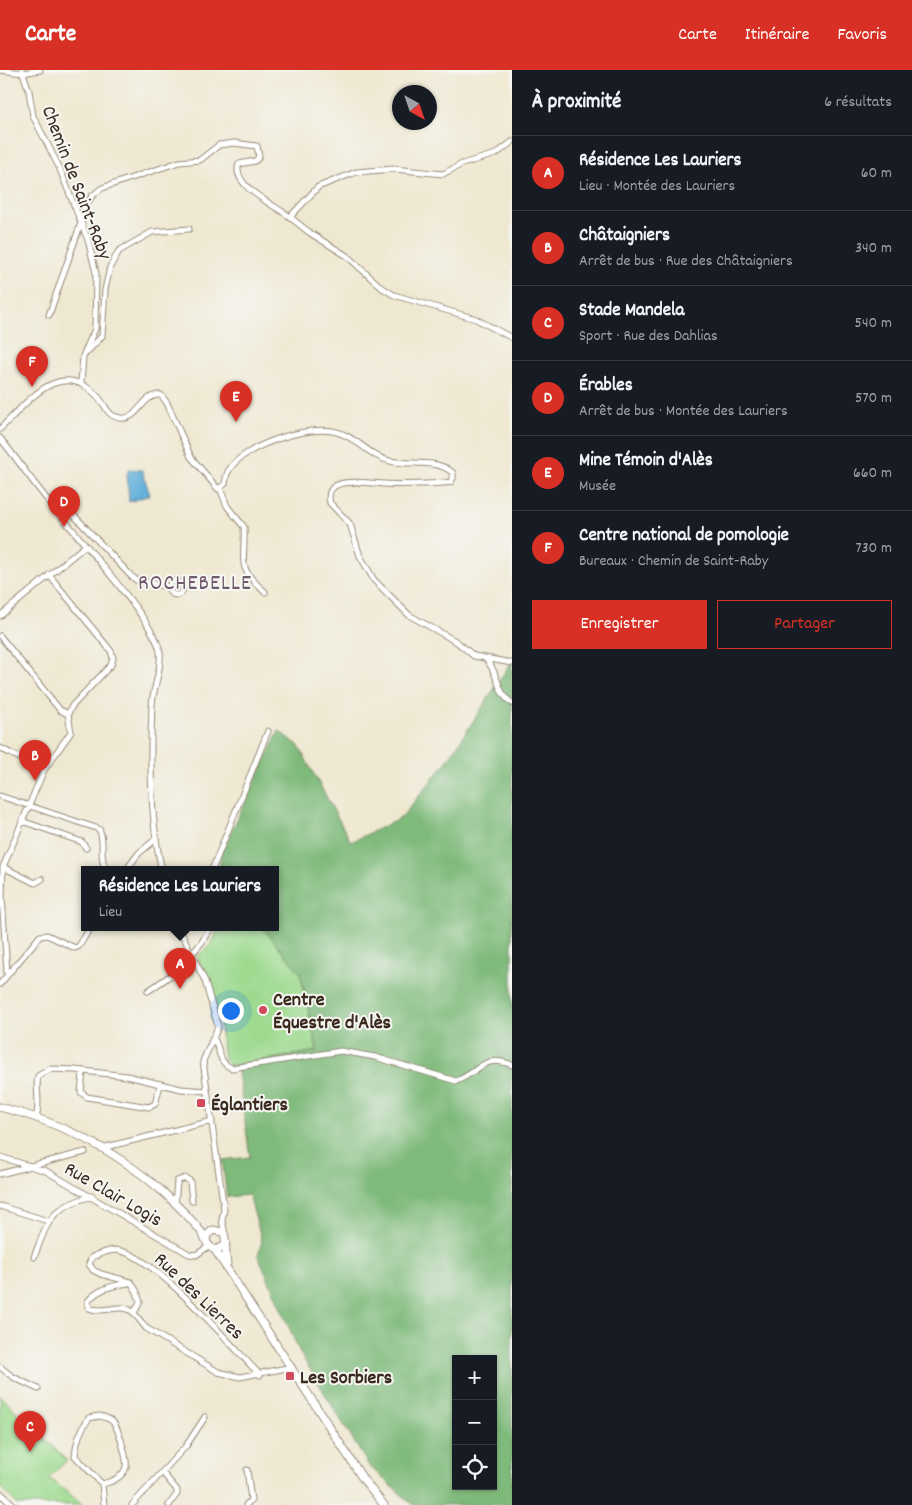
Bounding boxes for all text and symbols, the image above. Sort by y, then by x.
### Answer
text: Carte [25,18,76,52]
text: Carte [678,23,717,48]
text: Itinéraire [745,23,809,48]
text: Favoris [837,23,887,48]
north arrow [392,85,437,130]
text: À proximité [532,88,621,118]
text: 6 résultats [824,91,892,114]
street label: Chemin de Saint-Raby [33,102,118,265]
text: Résidence Les Lauriers [579,148,742,175]
text: A [544,162,552,185]
text: 60 m [861,162,892,185]
text: Lieu · Montée des Lauriers [579,175,735,198]
text: Châtaigniers [579,223,670,250]
text: B [544,237,552,260]
text: 340 m [855,237,892,260]
text: Arrêt de bus · Rue des Châtaigniers [579,250,793,273]
text: Stade Mandela [579,298,684,325]
text: C [544,312,552,335]
text: 540 m [855,312,892,335]
text: Sport · Rue des Dahlias [579,325,718,348]
pin: F [16,346,48,387]
text: Érables [579,373,633,400]
pin: E [220,381,252,422]
text: D [544,387,552,410]
text: 570 m [855,387,892,410]
text: Arrêt de bus · Montée des Lauriers [579,400,788,423]
text: Mine Témoin d'Alès [579,448,713,475]
text: E [544,462,552,485]
text: 660 m [853,462,892,485]
text: Musée [579,475,616,498]
pin: D [48,486,80,527]
text: Centre national de pomologie [579,523,789,550]
text: F [544,537,552,560]
text: 730 m [855,537,892,560]
text: Bureaux · Chemin de Saint-Raby [579,550,768,573]
district label: ROCHEBELLE [138,569,252,600]
button: Enregistrer [532,600,707,649]
button: Partager [717,600,892,649]
pin: B [19,740,51,781]
popup [81,866,279,931]
text: Résidence Les Lauriers [99,874,261,901]
text: Lieu [99,901,122,924]
pin: A [164,948,196,989]
place label: Centre Équestre d'Alès [273,987,391,1038]
your location [218,998,244,1024]
marker: Centre Équestre d'Alès [257,1004,269,1016]
place label: Églantiers [211,1092,288,1120]
marker: Églantiers [195,1097,207,1109]
street label: Rue Clair Logis [58,1156,167,1235]
street label: Rue des Lierres [147,1247,249,1347]
map controls [452,1355,497,1490]
button: + [452,1355,497,1400]
place label: Les Sorbiers [300,1365,392,1393]
marker: Les Sorbiers [284,1370,296,1382]
button: − [452,1400,497,1445]
pin: C [14,1411,46,1452]
button: locate [452,1445,497,1490]

